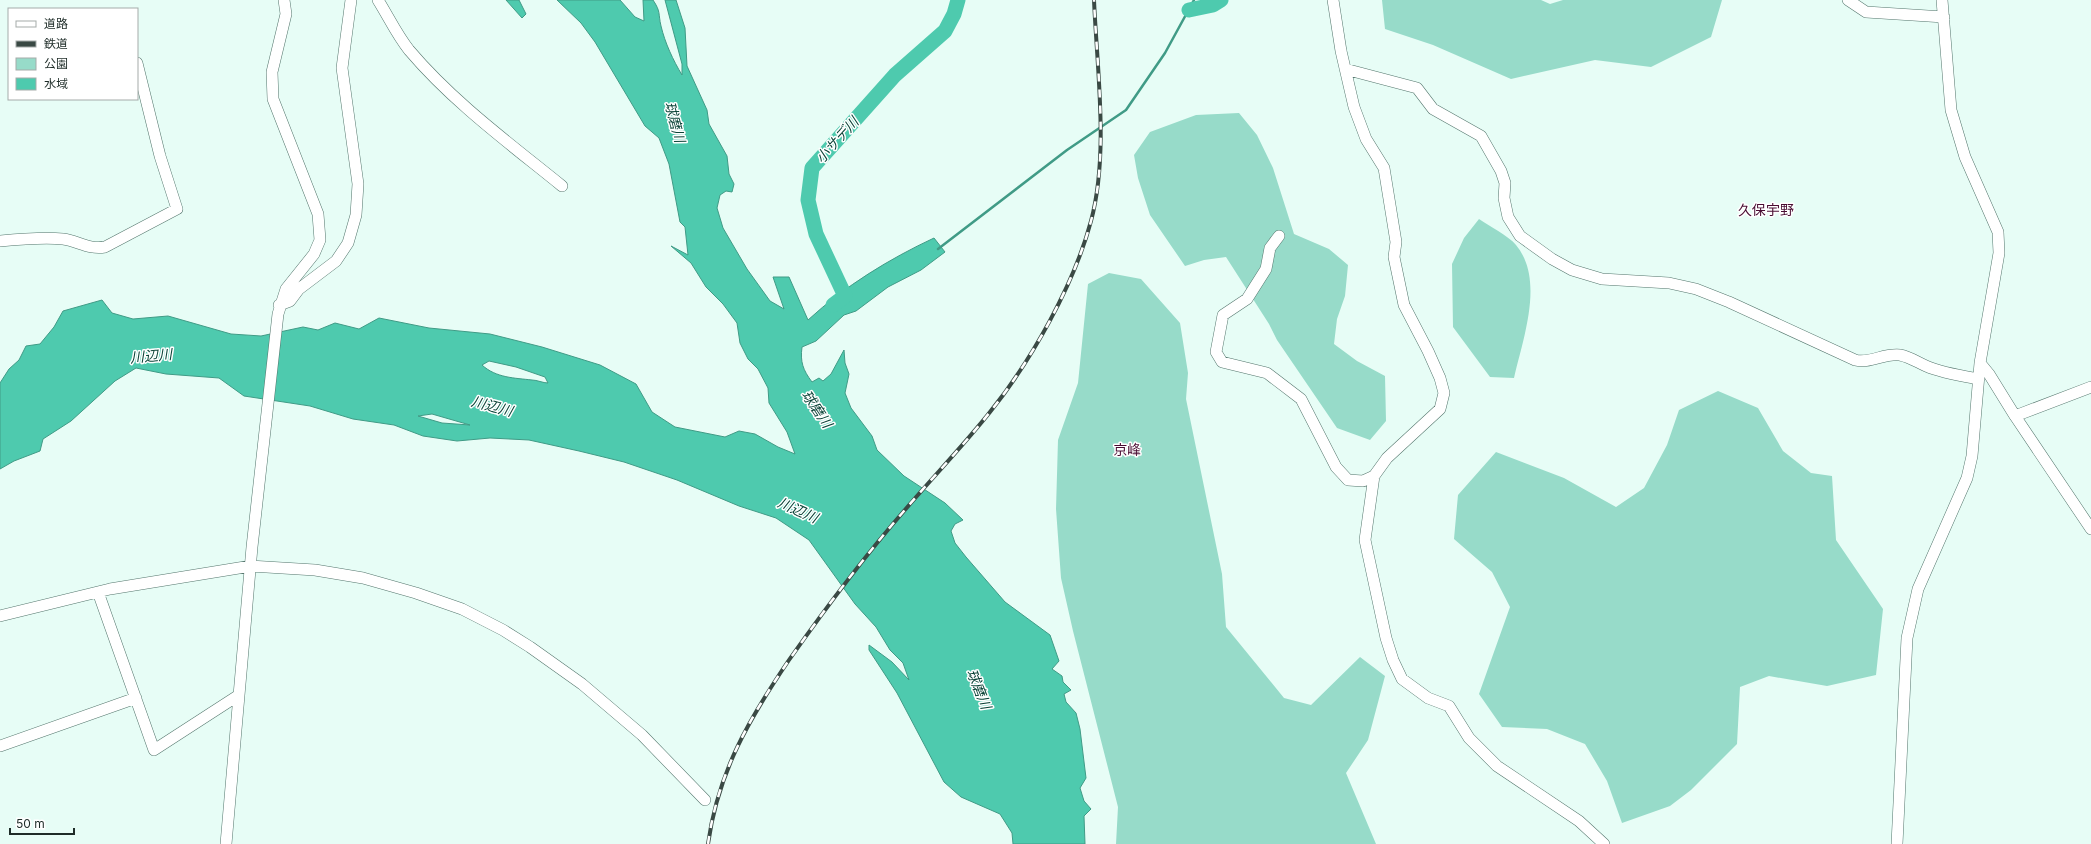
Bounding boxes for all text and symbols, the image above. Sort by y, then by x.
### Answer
legend [8,8,138,100]
text: 道路 [44,16,68,31]
text: 鉄道 [44,36,68,51]
text: 公園 [44,56,68,71]
text: 水域 [44,76,68,91]
water label: 球磨川 [662,99,690,146]
water label: 小サデ川 [812,112,863,166]
district label: 久保宇野 [1738,201,1794,218]
water label: 川辺川 [129,345,175,366]
water label: 球磨川 [799,387,837,433]
water label: 川辺川 [470,392,517,420]
district label: 京峰 [1113,441,1141,458]
water label: 川辺川 [776,493,823,527]
water label: 球磨川 [964,666,996,713]
scale bar [10,810,74,836]
text: 50 m [16,816,45,831]

